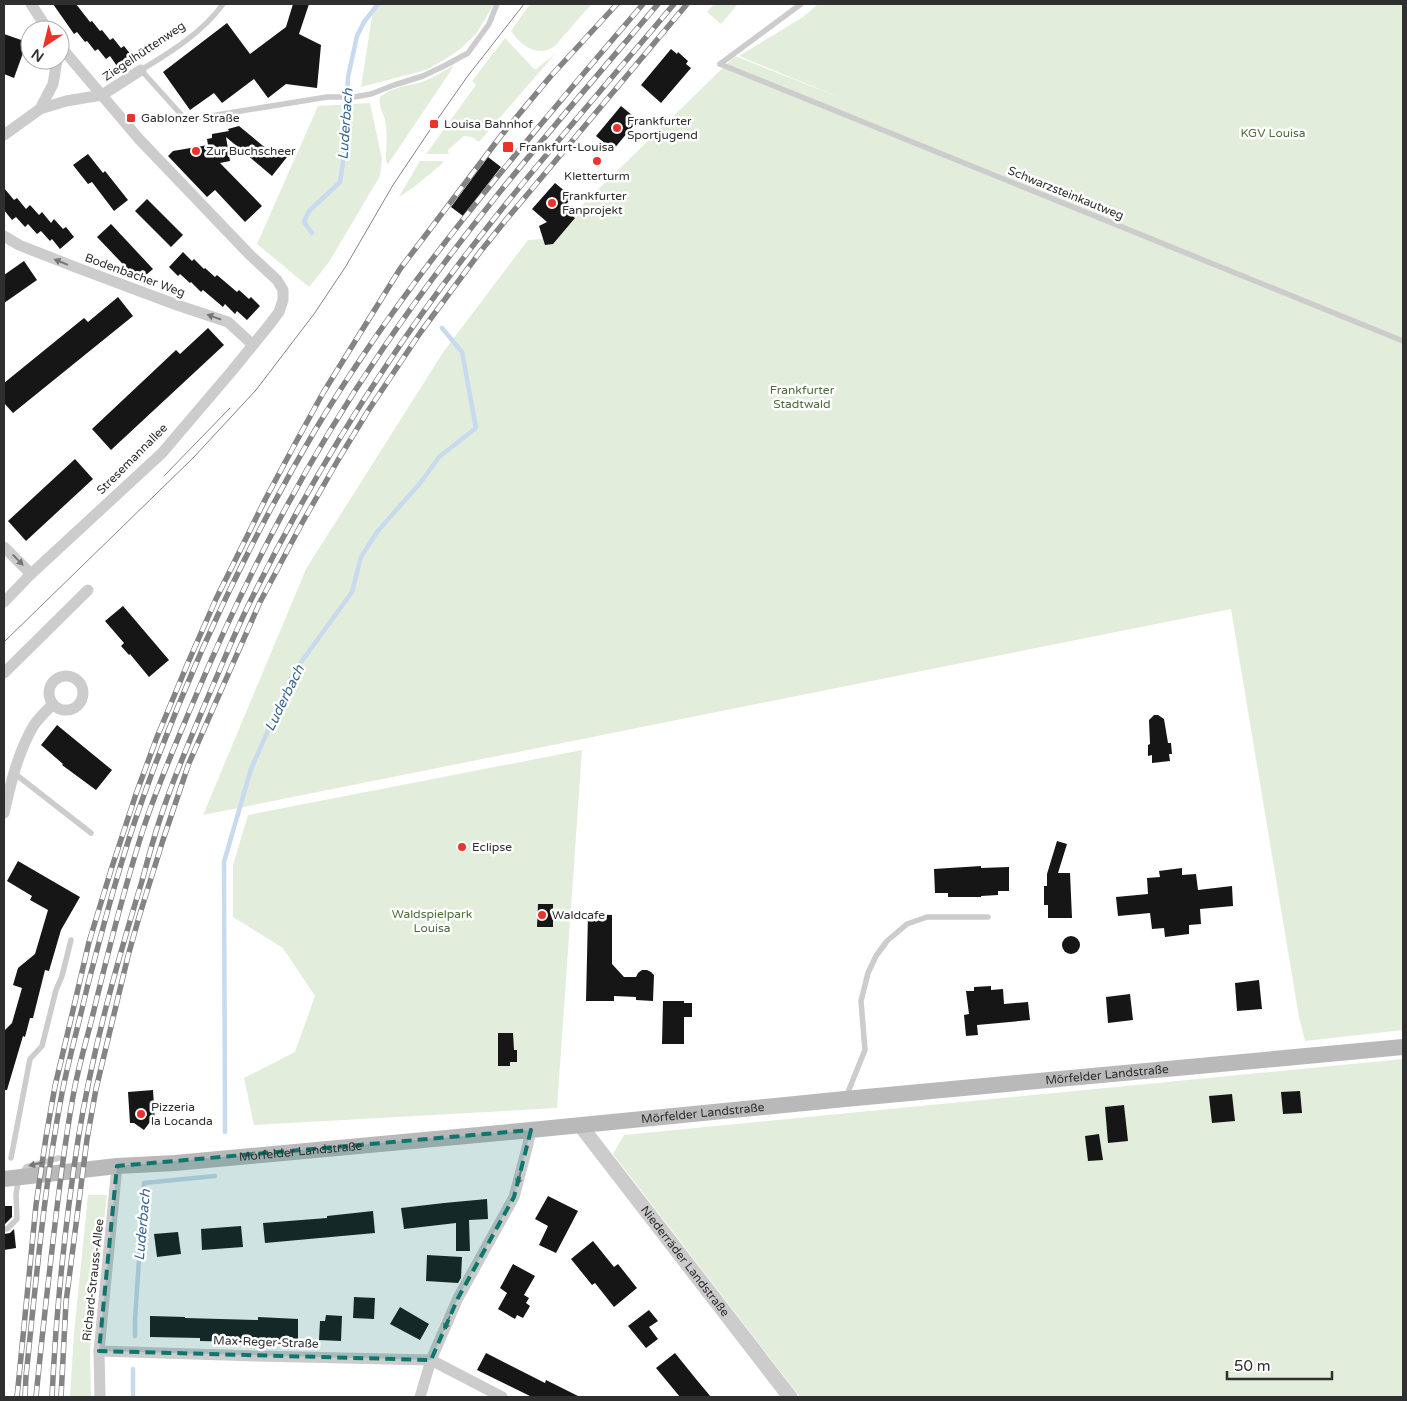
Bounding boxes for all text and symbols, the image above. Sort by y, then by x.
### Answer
street label: Ziegelhüttenweg [100,18,188,84]
north arrow [20,20,70,70]
text: N [28,45,47,65]
water label: Luderbach [335,87,357,160]
place label: Gablonzer Straße [141,111,240,125]
marker: Gablonzer Straße [125,112,137,124]
place label: Frankfurter Sportjugend [627,114,698,142]
place label: Louisa Bahnhof [444,117,533,131]
marker: Louisa Bahnhof [428,118,440,130]
marker: Frankfurter Sportjugend [611,122,623,134]
park label: KGV Louisa [1240,126,1306,140]
marker: Frankfurt-Louisa [501,140,515,154]
place label: Frankfurt-Louisa [519,140,614,154]
place label: Zur Buchscheer [206,144,296,158]
marker: Zur Buchscheer [190,145,202,157]
marker: Kletterturm [591,155,603,167]
street label: Schwarzsteinkautweg [1006,163,1126,223]
place label: Kletterturm [564,169,630,183]
place label: Frankfurter Fanprojekt [562,189,627,217]
marker: Frankfurter Fanprojekt [546,197,558,209]
street label: Bodenbacher Weg [83,250,187,300]
one-way arrow [54,257,68,265]
one-way arrow [206,313,221,321]
park label: Frankfurter Stadtwald [770,383,835,411]
street label: Stresemannallee [94,421,170,497]
one-way arrow [12,554,24,566]
water label: Luderbach [261,662,308,734]
place label: Eclipse [472,840,512,854]
marker: Eclipse [456,841,468,853]
park label: Waldspielpark Louisa [392,907,473,935]
place label: Waldcafe [552,908,605,922]
marker: Waldcafe [536,909,548,921]
street label: Mörfelder Landstraße [1045,1062,1169,1087]
place label: Pizzeria la Locanda [151,1100,213,1128]
street label: Mörfelder Landstraße [641,1100,765,1126]
marker: Pizzeria la Locanda [135,1108,147,1120]
street label: Mörfelder Landstraße [238,1139,363,1164]
one-way arrow [29,1160,44,1168]
one-way arrow [515,1170,523,1185]
water label: Luderbach [131,1188,154,1261]
street label: Niederräder Landstraße [638,1203,732,1319]
street label: Richard-Strauss-Allee [80,1218,106,1342]
one-way arrow [443,1316,451,1330]
street label: Max-Reger-Straße [213,1333,319,1351]
scale bar [1227,1348,1332,1380]
text: 50 m [1234,1357,1271,1375]

